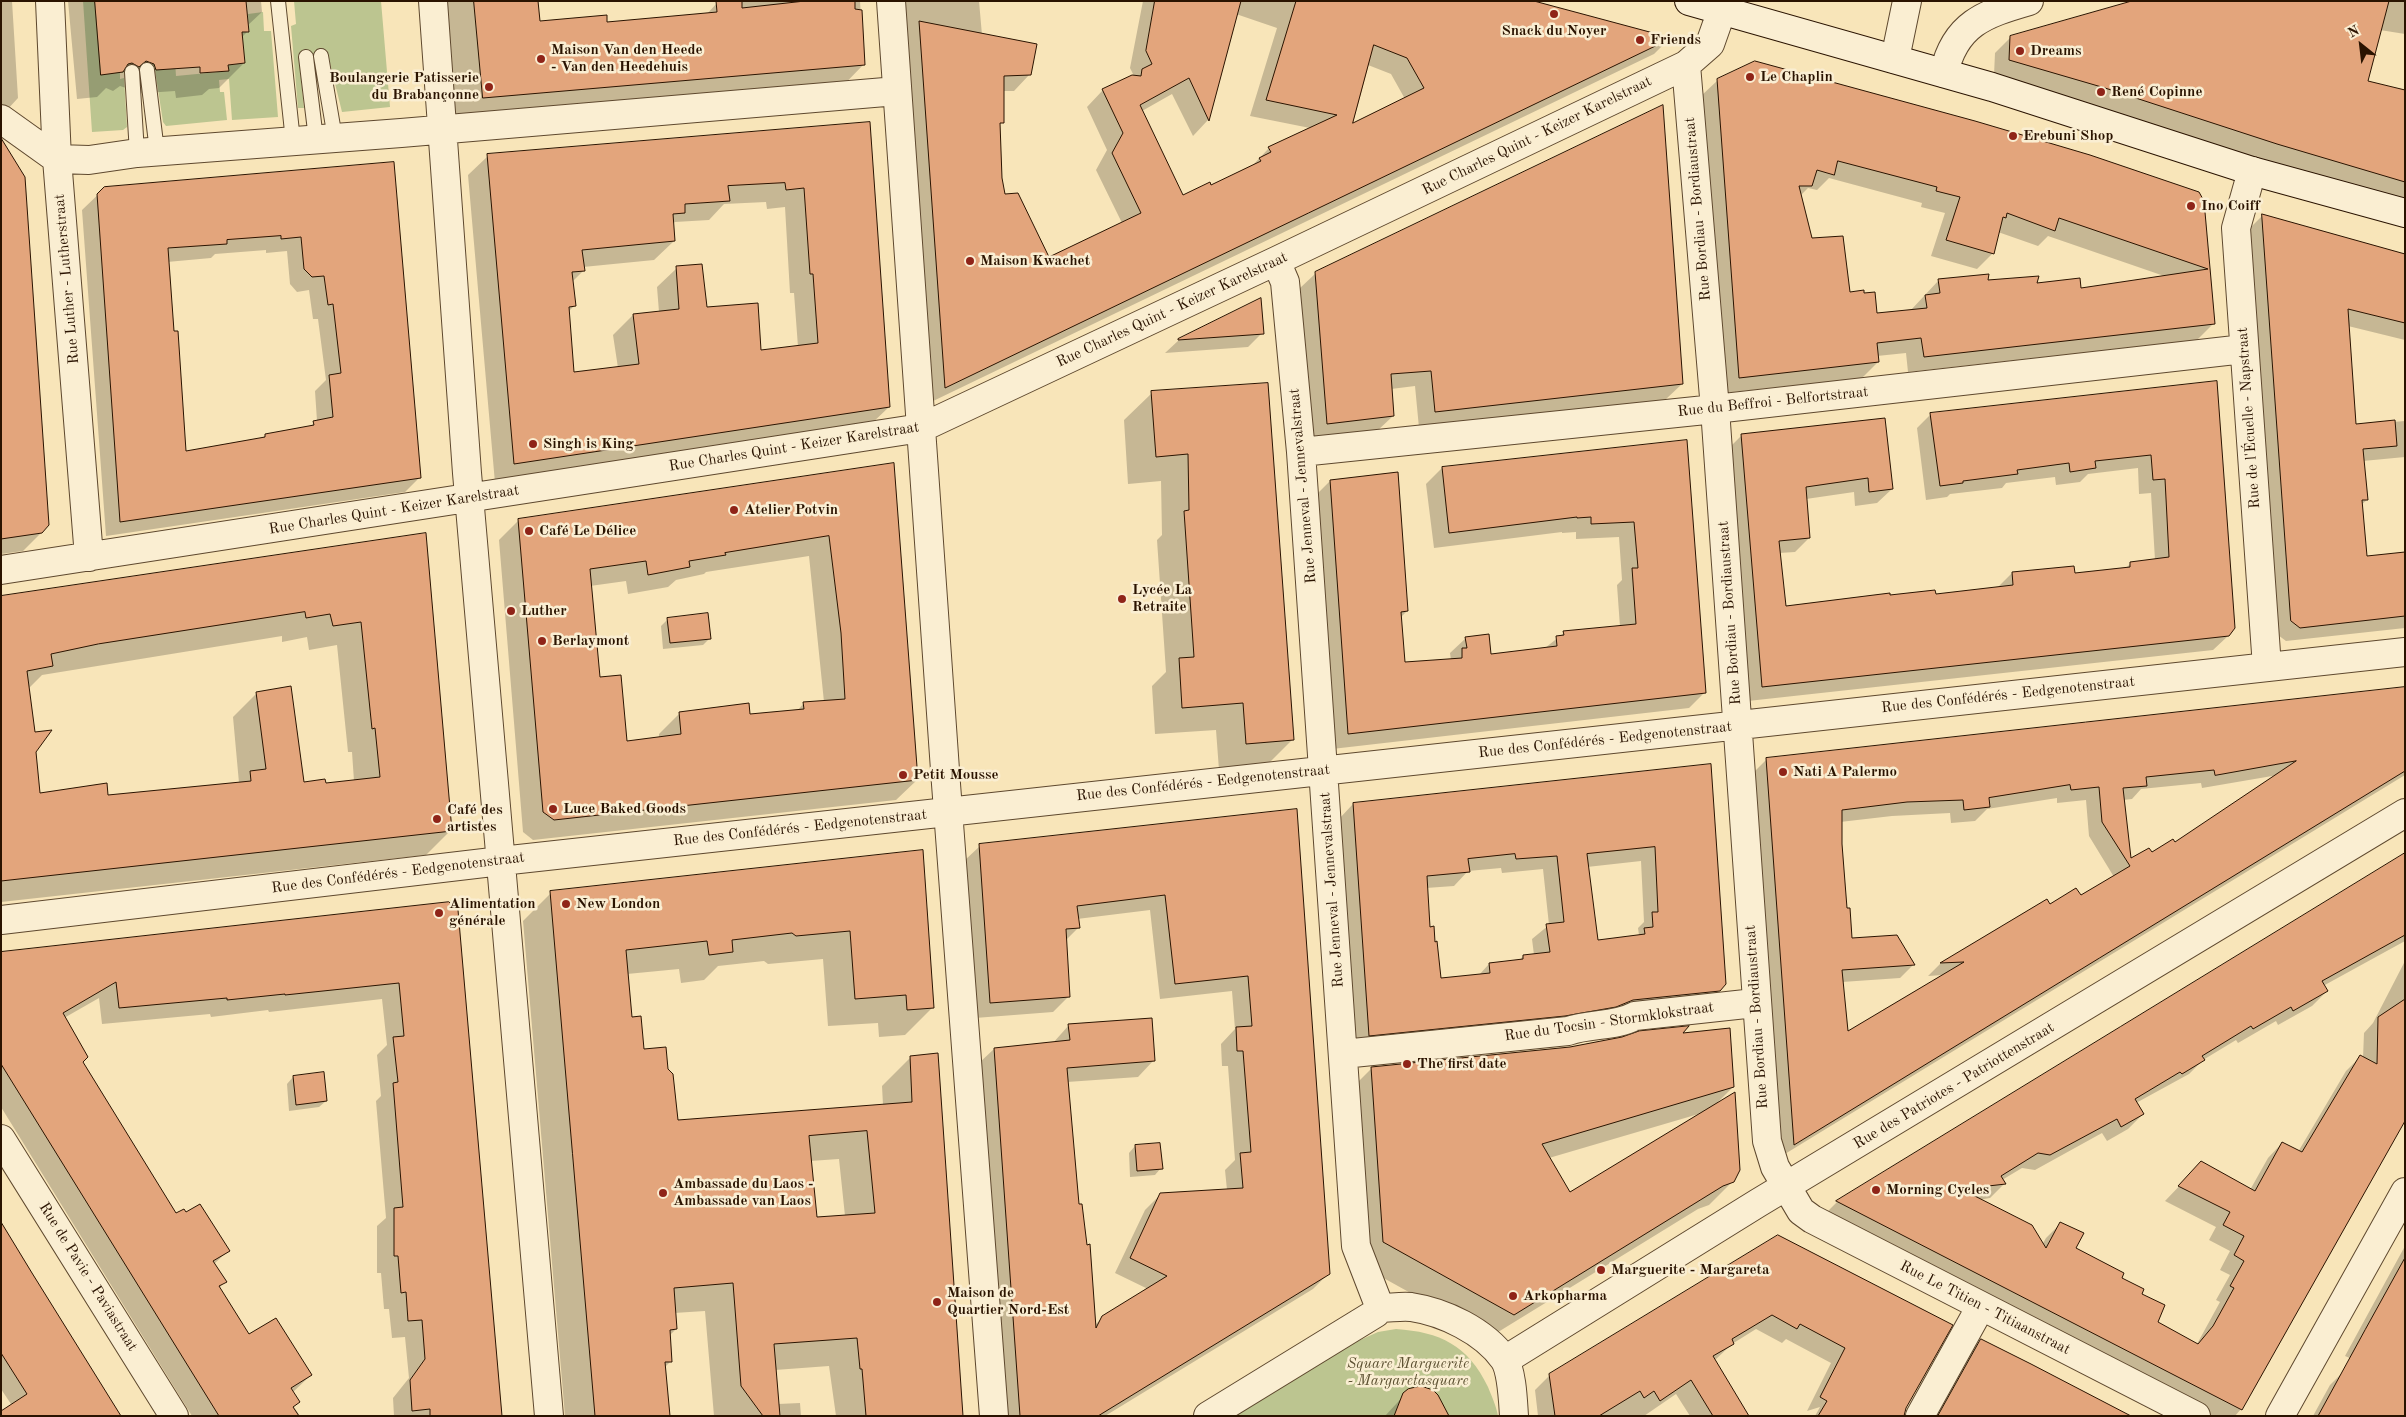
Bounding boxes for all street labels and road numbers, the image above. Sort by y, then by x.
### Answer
street label: Rue Charles Quint - Keizer Karelstraat [1419,72,1655,200]
street label: Rue Bordiau - Bordiaustraat [1681,116,1715,302]
street label: Rue Luther - Lutherstraat [51,193,83,365]
street label: Rue Charles Quint - Keizer Karelstraat [1053,248,1291,372]
street label: Rue de l'Écuelle - Napstraat [2234,327,2264,509]
street label: Rue du Beffroi - Belfortstraat [1677,383,1869,421]
street label: Rue Jenneval - Jennevalstraat [1285,388,1321,584]
street label: Rue Charles Quint - Keizer Karelstraat [668,418,920,476]
street label: Rue Charles Quint - Keizer Karelstraat [268,481,520,539]
street label: Rue Bordiau - Bordiaustraat [1715,520,1745,706]
street label: Rue des Confédérés - Eedgenotenstraat [1880,673,2136,717]
street label: Rue des Confédérés - Eedgenotenstraat [1477,718,1733,762]
street label: Rue des Confédérés - Eedgenotenstraat [1075,761,1331,805]
street label: Rue Jenneval - Jennevalstraat [1316,792,1348,988]
street label: Rue des Confédérés - Eedgenotenstraat [672,806,928,850]
street label: Rue des Confédérés - Eedgenotenstraat [270,849,526,897]
street label: Rue Bordiau - Bordiaustraat [1742,924,1772,1110]
street label: Rue du Tocsin - Stormklokstraat [1503,998,1715,1046]
street label: Rue des Patriotes - Patriottenstraat [1850,1019,2058,1153]
street label: Rue de Pavie - Paviastraat [35,1199,141,1355]
street label: Rue Le Titien - Titiaanstraat [1897,1257,2073,1359]

